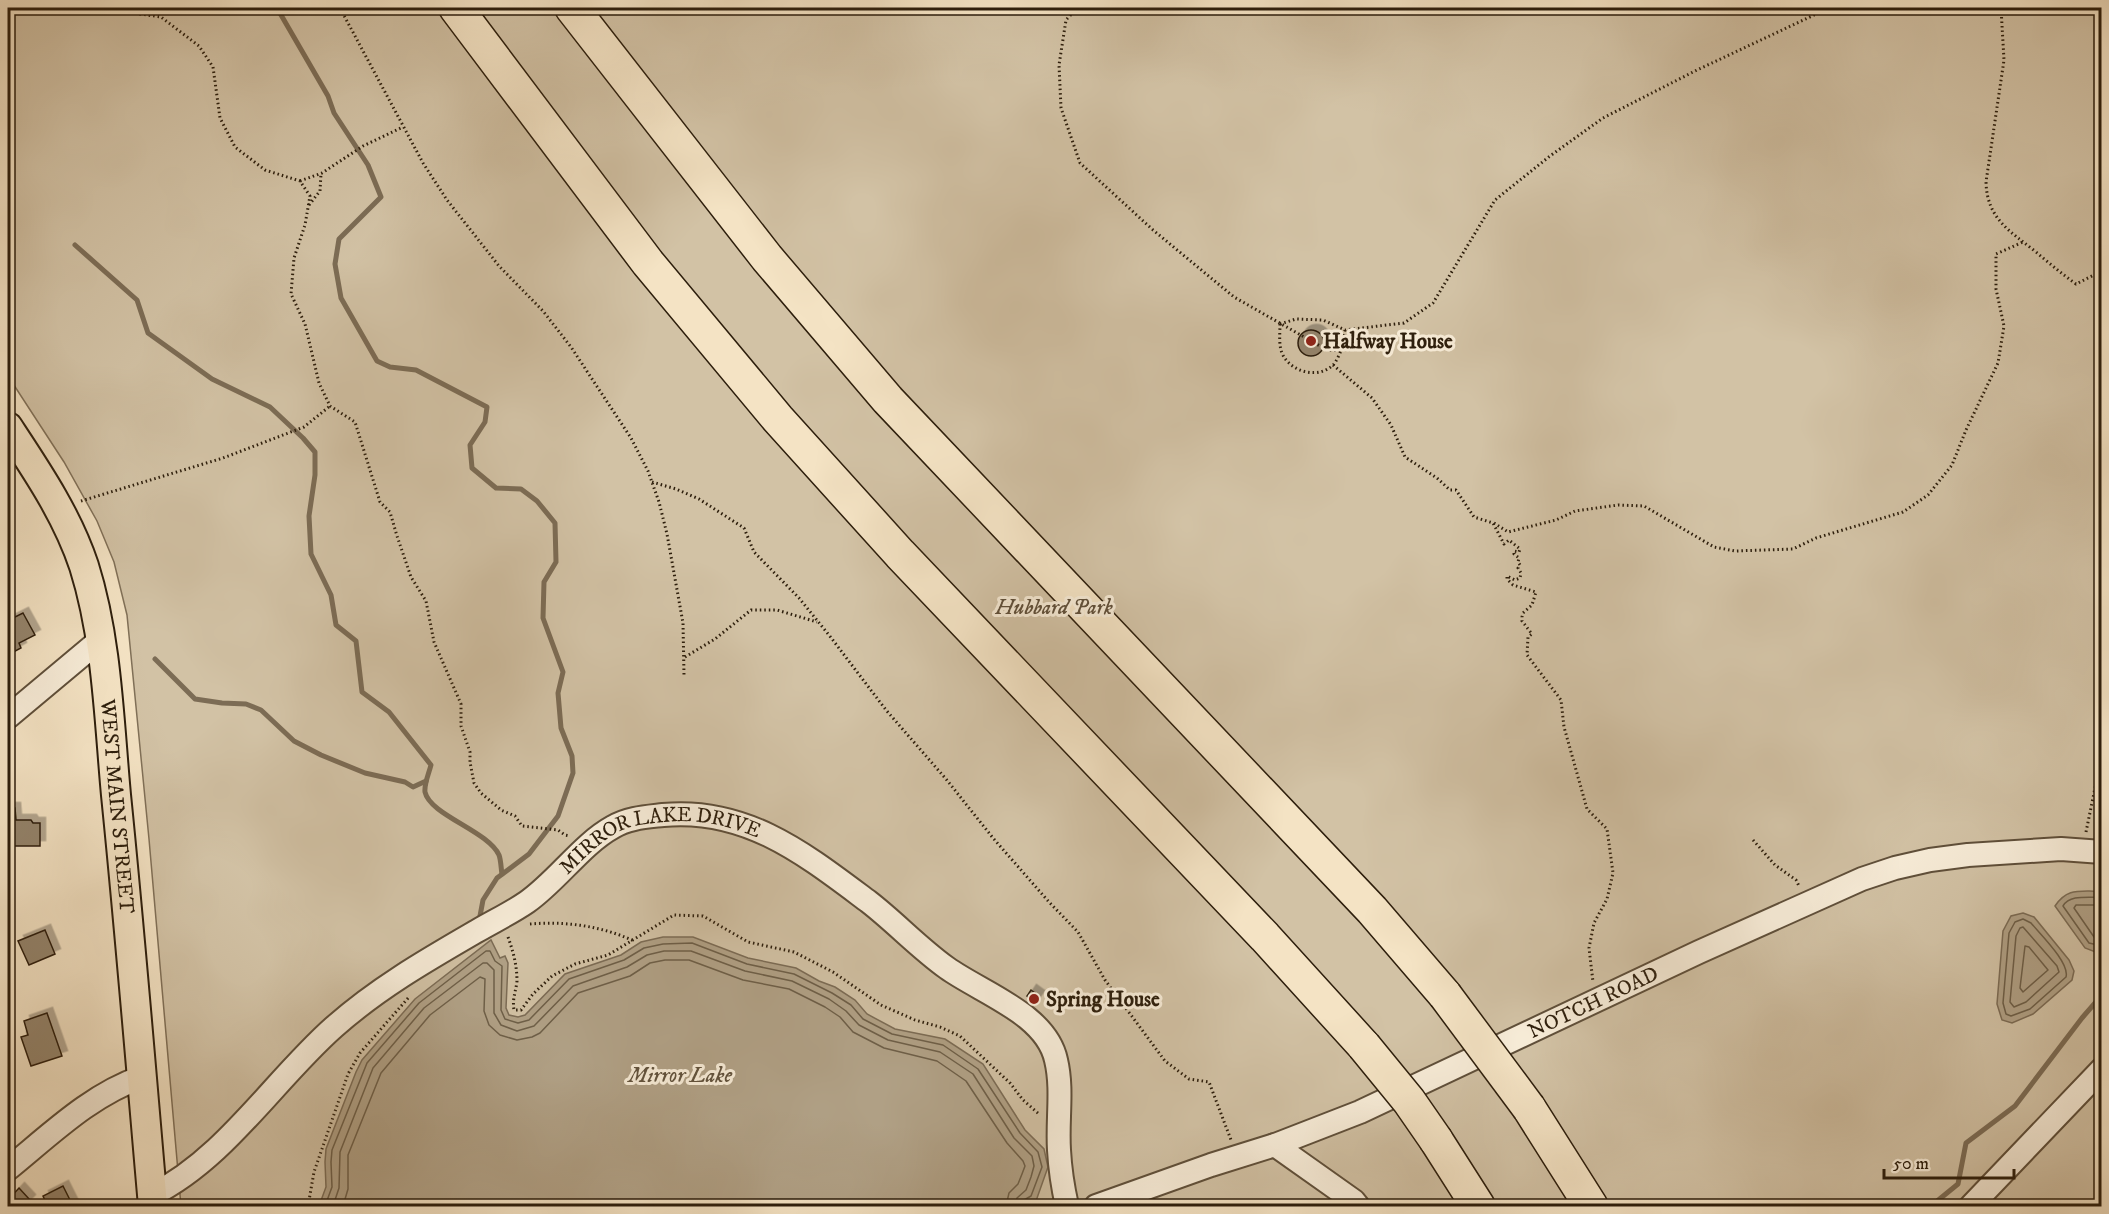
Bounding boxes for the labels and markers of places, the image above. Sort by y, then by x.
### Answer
place label: Halfway House [1323,329,1453,355]
marker: Halfway House [1304,334,1318,348]
place label: Spring House [1046,987,1160,1013]
marker: Spring House [1027,992,1041,1006]

